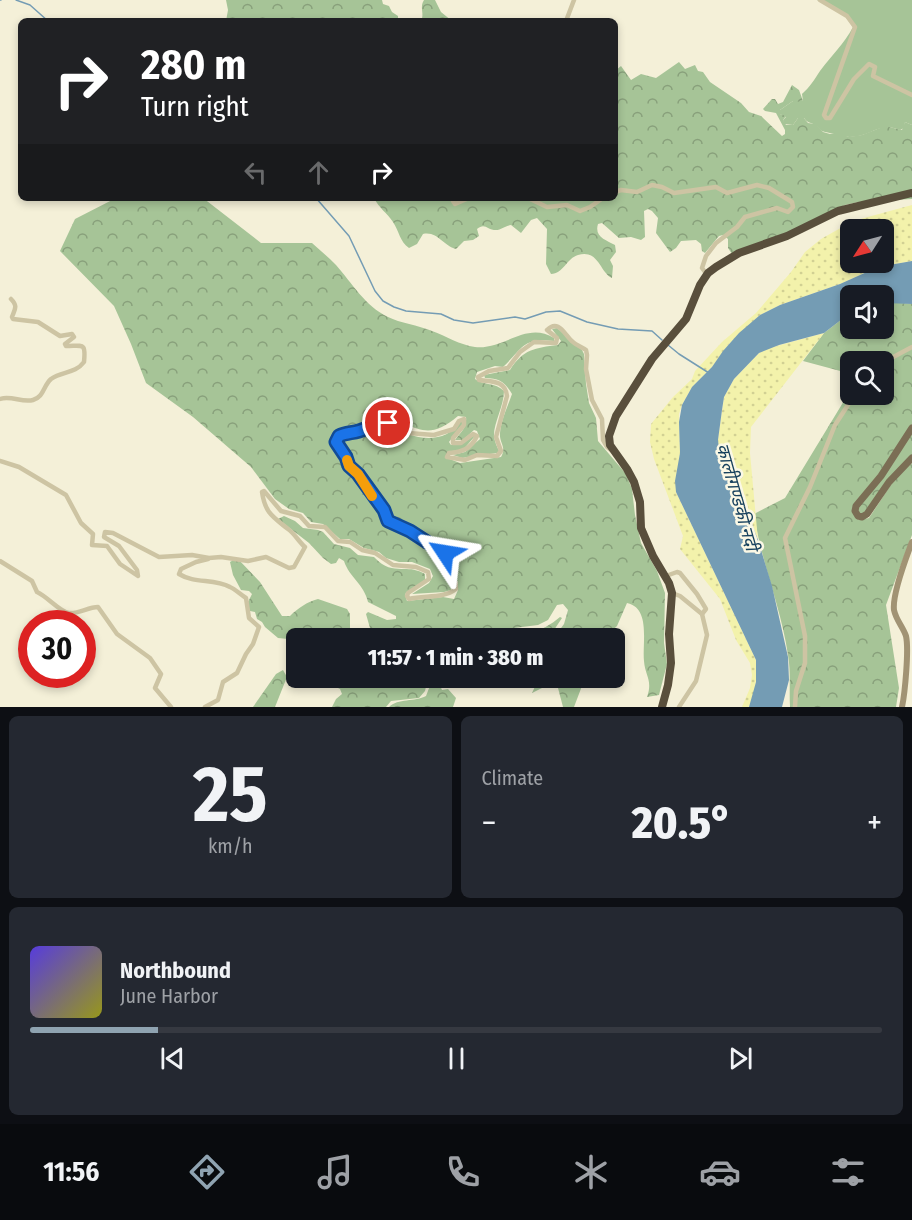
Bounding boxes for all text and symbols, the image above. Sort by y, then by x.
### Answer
text: 280 m [141,40,246,90]
icon: right [42,42,120,120]
text: Turn right [141,91,249,123]
icon: left [239,156,272,189]
icon: ahead [302,156,335,189]
icon: right [365,156,398,189]
north arrow [840,219,894,273]
map controls [840,219,894,405]
button: sound [840,285,894,339]
button: search [840,351,894,405]
pin [362,397,413,448]
icon: arrive [371,406,404,439]
water label: कालीगण्डकी नदी [711,441,764,556]
position arrow [413,521,477,585]
speed limit sign: 30 [18,610,96,688]
text: 11:57 · 1 min · 380 m [368,644,543,671]
text: 25 [193,748,267,842]
text: Climate [482,766,543,790]
text: 20.5° [632,796,732,850]
text: − [482,803,496,843]
text: + [867,803,882,843]
text: km/h [208,834,253,858]
text: Northbound [120,957,231,984]
text: June Harbor [120,984,218,1008]
icon: previous [156,1042,189,1075]
icon: pause [440,1042,473,1075]
icon: next [724,1042,757,1075]
icon: directions [186,1151,228,1193]
icon: music [314,1151,356,1193]
icon: phone [442,1151,484,1193]
icon: climate [570,1151,612,1193]
icon: car [699,1151,741,1193]
icon: filters [827,1151,869,1193]
text: 11:56 [43,1156,99,1188]

